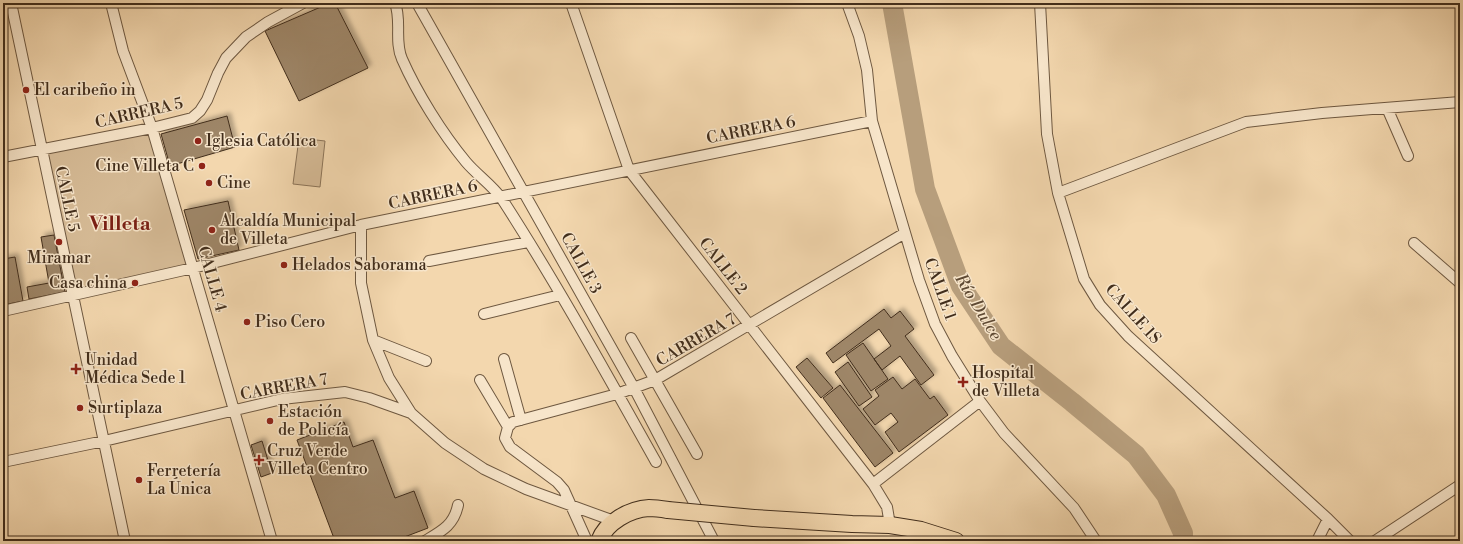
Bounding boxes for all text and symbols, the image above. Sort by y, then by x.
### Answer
place label: El caribeño in [34,80,136,100]
marker: El caribeño in [21,85,31,95]
street label: CARRERA 5 [93,93,185,133]
street label: CARRERA 6 [705,112,798,148]
place label: Iglesia Católica [206,131,317,151]
marker: Iglesia Católica [193,136,203,146]
place label: Cine Villeta C [95,156,194,176]
marker: Cine Villeta C [197,161,207,171]
street label: CALLE 5 [50,164,84,234]
place label: Cine [217,173,251,193]
street label: CARRERA 6 [387,176,480,214]
marker: Cine [204,178,214,188]
place label: Alcaldía Municipal de Villeta [219,211,356,249]
district label: Villeta [88,212,151,237]
marker: Alcaldía Municipal de Villeta [207,225,217,235]
street label: CALLE 3 [556,229,606,297]
street label: CALLE 2 [694,233,752,299]
marker: Miramar [54,237,64,247]
street label: CALLE 4 [193,244,231,315]
place label: Miramar [27,248,91,268]
place label: Helados Saborama [292,255,427,275]
street label: CALLE 1 [920,255,961,323]
marker: Helados Saborama [279,260,289,270]
water label: Río Dulce [949,269,1006,344]
place label: Casa china [49,273,128,293]
marker: Casa china [130,278,140,288]
street label: CALLE 1S [1101,280,1165,348]
street label: CARRERA 7 [653,309,739,371]
place label: Piso Cero [255,312,325,332]
marker: Piso Cero [242,317,252,327]
place label: Unidad Médica Sede 1 [85,350,186,388]
marker: Unidad Médica Sede 1 [70,363,82,375]
place label: Hospital de Villeta [972,363,1041,401]
street label: CARRERA 7 [239,369,329,405]
marker: Hospital de Villeta [957,376,969,388]
place label: Surtiplaza [88,398,163,418]
place label: Estación de Policía [278,402,350,440]
marker: Surtiplaza [75,403,85,413]
marker: Estación de Policía [265,416,275,426]
place label: Cruz Verde Villeta Centro [266,441,368,479]
marker: Cruz Verde Villeta Centro [254,455,264,465]
place label: Ferretería La Única [147,461,222,499]
marker: Ferretería La Única [134,475,144,485]

